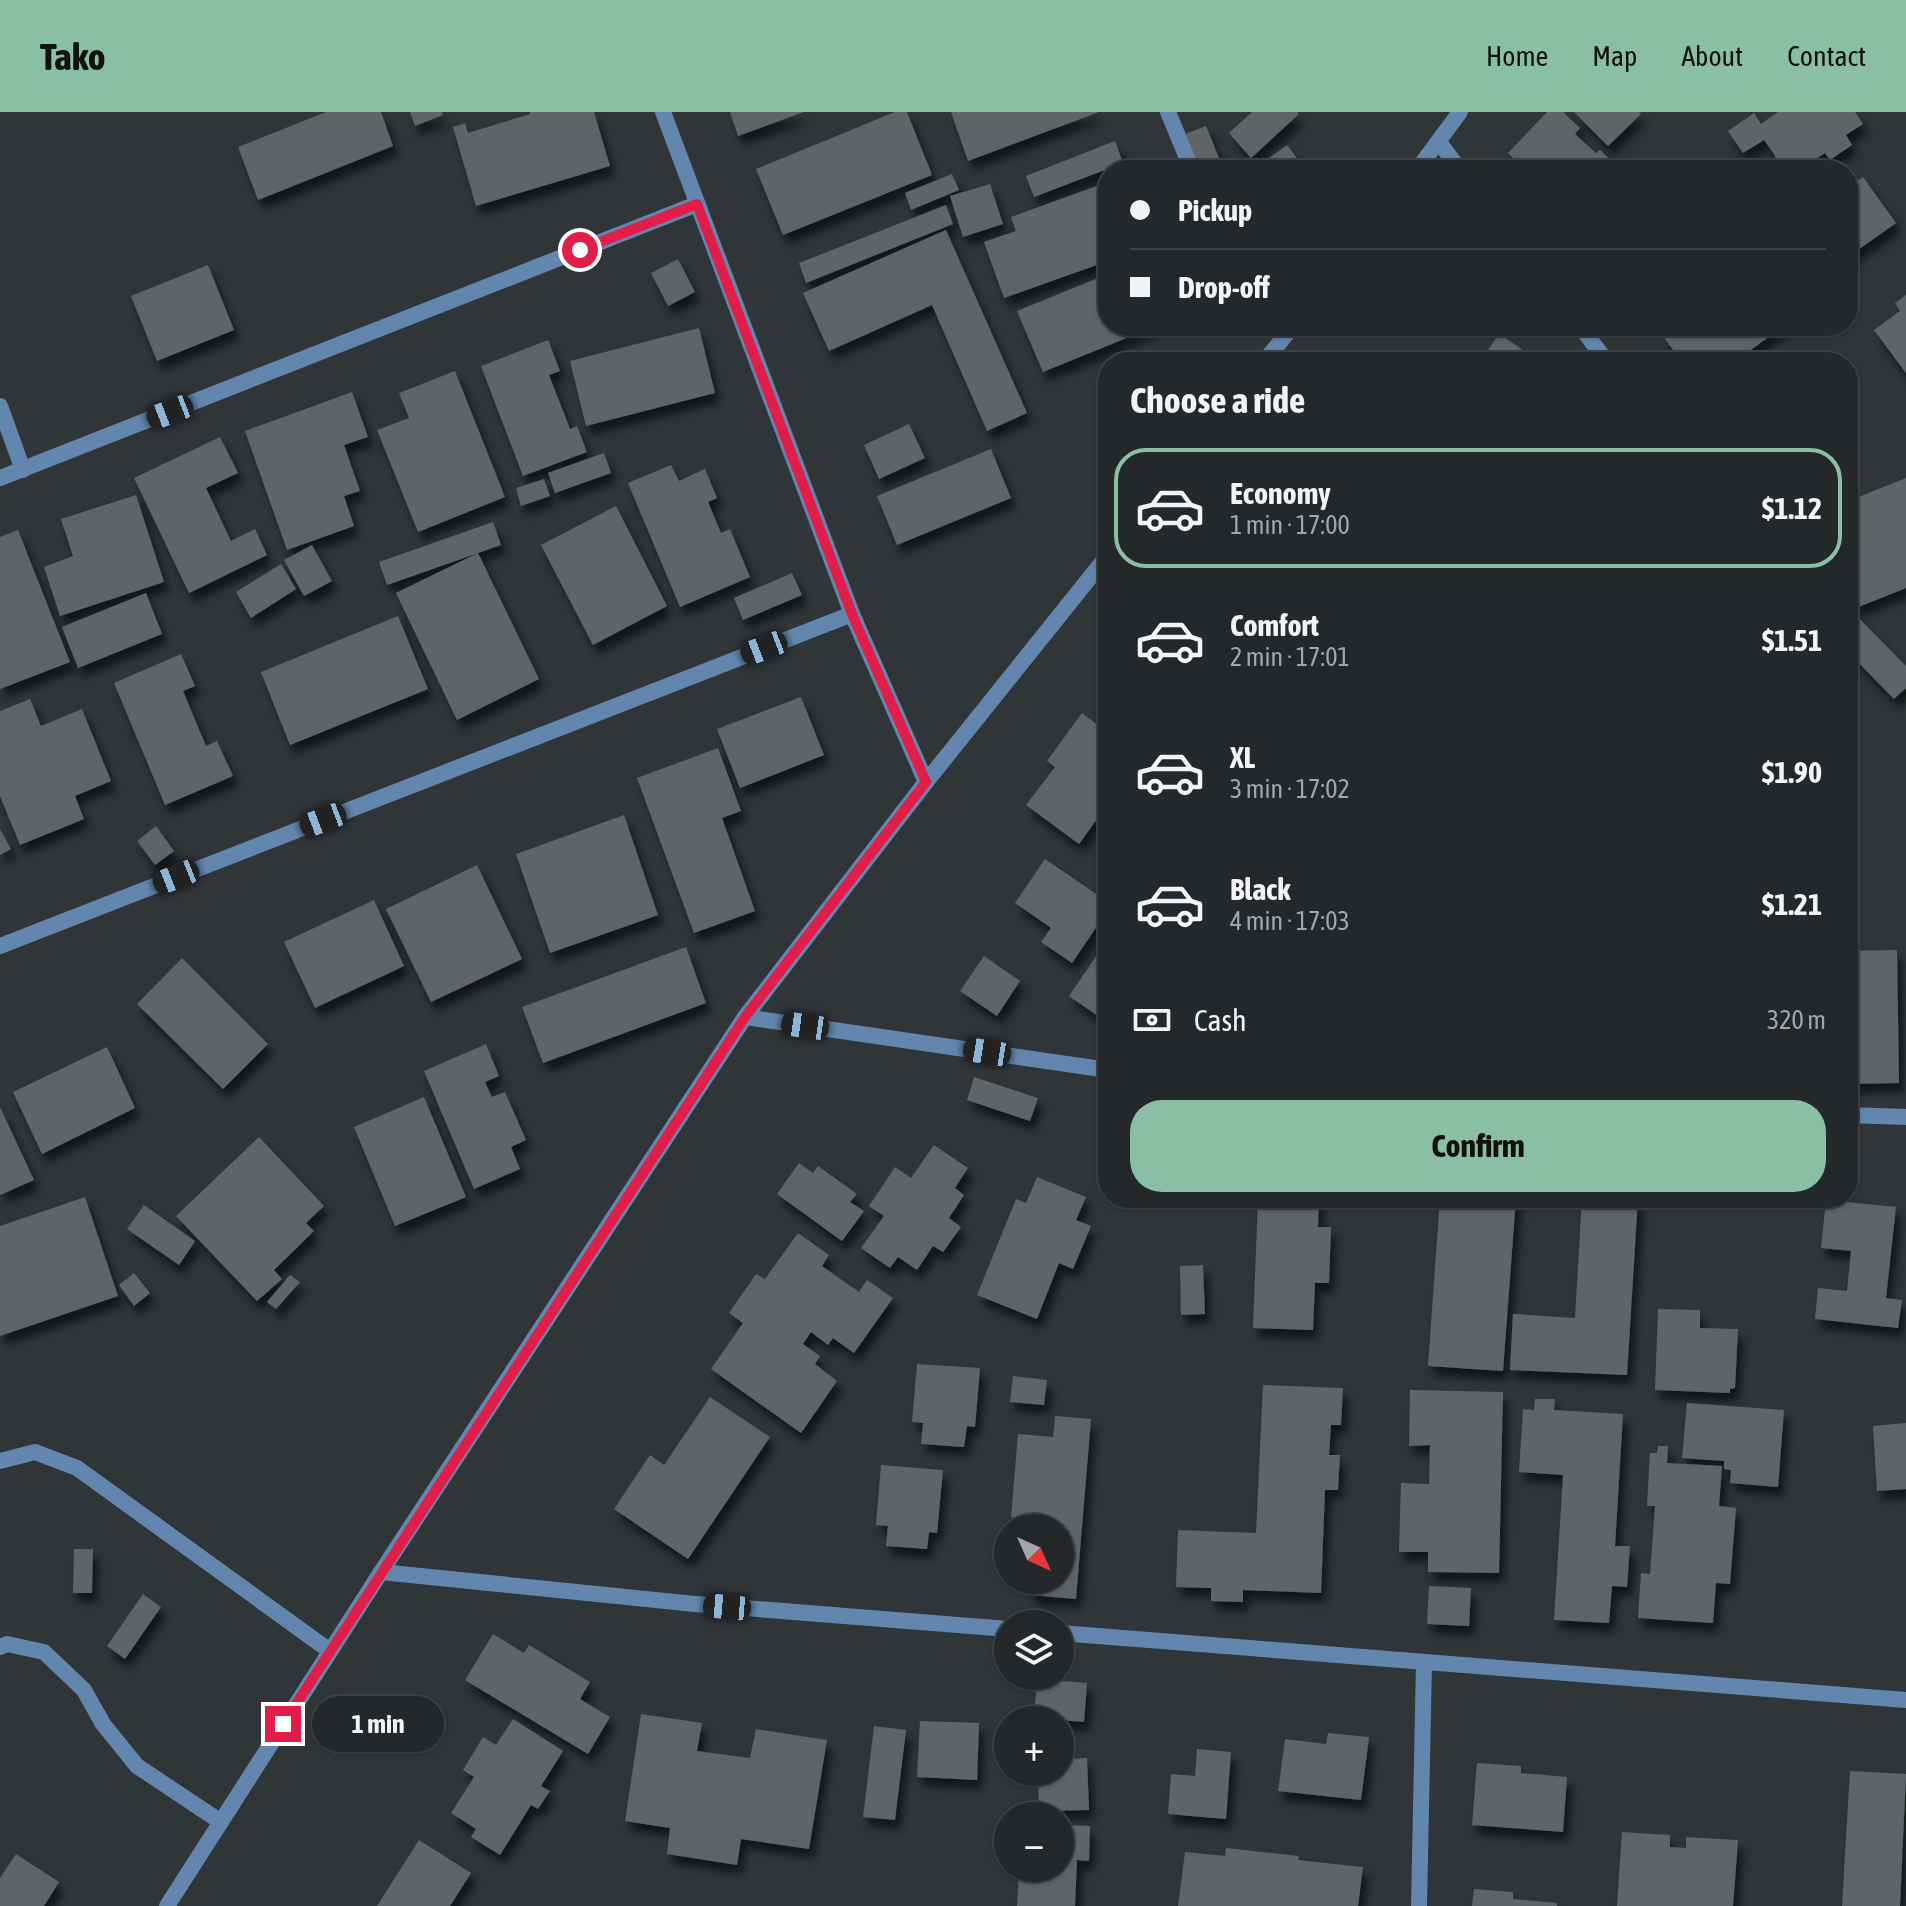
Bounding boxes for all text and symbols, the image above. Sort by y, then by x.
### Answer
text: Tako [40,35,106,78]
text: Home [1486,40,1548,72]
text: Map [1592,40,1637,72]
text: About [1681,40,1743,72]
text: Contact [1787,40,1866,72]
text: Pickup [1178,193,1252,227]
route start [562,232,598,268]
text: Drop-off [1178,270,1270,304]
text: Choose a ride [1130,379,1305,421]
car [143,392,197,432]
icon: car [1134,472,1206,544]
text: Economy [1230,476,1331,510]
text: $1.12 [1762,491,1822,525]
text: 1 min · 17:00 [1230,510,1350,540]
icon: car [1134,604,1206,676]
text: Comfort [1230,608,1319,642]
text: $1.51 [1762,623,1822,657]
car [737,628,791,668]
text: 2 min · 17:01 [1230,642,1350,672]
icon: car [1134,736,1206,808]
text: XL [1230,740,1255,774]
text: $1.90 [1762,755,1822,789]
text: 3 min · 17:02 [1230,774,1350,804]
car [296,800,350,840]
car [149,857,203,897]
icon: car [1134,868,1206,940]
text: Black [1230,872,1290,906]
text: $1.21 [1762,887,1822,921]
text: 4 min · 17:03 [1230,906,1350,936]
icon: cash [1130,998,1174,1042]
text: Cash [1194,1003,1247,1037]
text: 320 m [1767,1005,1826,1035]
car [780,1011,830,1041]
car [961,1036,1013,1068]
button: Confirm [1130,1100,1826,1192]
north arrow [994,1514,1074,1594]
map controls [994,1514,1074,1882]
car [702,1593,752,1621]
button: layers [994,1610,1074,1690]
callout: 1 min [311,1696,443,1752]
route end [265,1706,301,1742]
button: + [994,1706,1074,1786]
text: 1 min [351,1709,405,1739]
button: − [994,1802,1074,1882]

